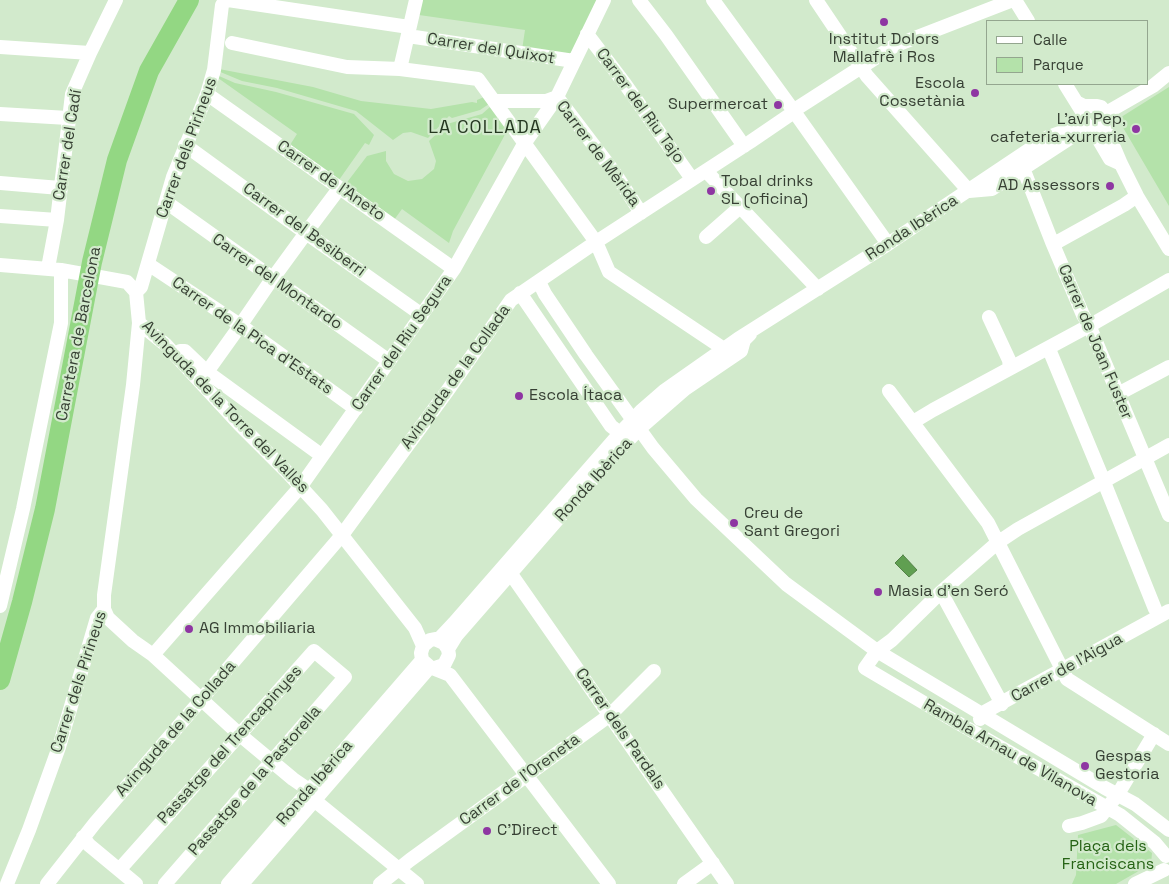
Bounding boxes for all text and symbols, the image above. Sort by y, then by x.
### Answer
marker: Institut Dolors Mallafrè i Ros [878,16,890,28]
legend [986,20,1149,85]
street label: Carrer del Quixot [426,29,556,69]
place label: Institut Dolors Mallafrè i Ros [829,30,939,68]
text: Calle [1033,30,1068,49]
street label: Carrer del Riu Tajo [592,45,688,167]
text: Parque [1033,55,1084,74]
place label: Escola Cossetània [879,74,965,112]
street label: Carrer dels Pirineus [153,75,221,221]
marker: Escola Cossetània [969,87,981,99]
street label: Carrer del Cadí [50,88,86,202]
place label: Supermercat [668,95,768,115]
street label: Carrer de Mèrida [552,97,644,211]
marker: Supermercat [772,99,784,111]
place label: L'avi Pep, cafeteria-xurreria [990,110,1126,148]
district label: LA COLLADA [427,117,543,139]
marker: L'avi Pep, cafeteria-xurreria [1130,123,1142,135]
street label: Carrer de l'Aneto [273,137,389,225]
place label: Tobal drinks SL (oficina) [721,172,813,210]
place label: AD Assessors [998,176,1100,196]
street label: Carrer del Besiberri [239,179,369,281]
marker: AD Assessors [1104,180,1116,192]
marker: Tobal drinks SL (oficina) [705,185,717,197]
street label: Ronda Ibèrica [862,191,962,265]
street label: Carrer del Montardo [208,230,346,334]
street label: Carretera de Barcelona [53,245,105,423]
street label: Carrer de Joan Fuster [1054,262,1136,422]
street label: Carrer del Riu Segura [348,272,456,414]
street label: Carrer de la Pica d'Estats [168,273,336,399]
street label: Avinguda de la Collada [397,301,515,453]
street label: Avinguda de la Torre del Vallès [137,317,313,497]
place label: Escola Ítaca [529,386,622,406]
marker: Escola Ítaca [513,390,525,402]
street label: Ronda Ibèrica [551,434,637,526]
place label: Creu de Sant Gregori [744,504,840,542]
marker: Creu de Sant Gregori [728,517,740,529]
place label: Masia d'en Seró [888,582,1009,602]
marker: Masia d'en Seró [872,586,884,598]
street label: Carrer dels Pirineus [47,609,111,755]
place label: AG Immobiliaria [199,619,315,639]
marker: AG Immobiliaria [183,623,195,635]
street label: Carrer de l'Aigua [1008,629,1126,707]
street label: Avinguda de la Collada [112,657,240,801]
street label: Passatge del Trencapinyes [154,662,306,828]
street label: Carrer dels Pardals [571,665,669,793]
street label: Rambla Arnau de Vilanova [920,695,1100,811]
street label: Passatge de la Pastorella [185,702,325,860]
street label: Carrer de l'Oreneta [456,730,584,830]
street label: Ronda Ibèrica [273,737,357,829]
place label: Gespas Gestoria [1095,747,1159,785]
marker: Gespas Gestoria [1079,760,1091,772]
place label: C'Direct [497,821,558,841]
marker: C'Direct [481,825,493,837]
park label: Plaça dels Franciscans [1062,837,1154,875]

